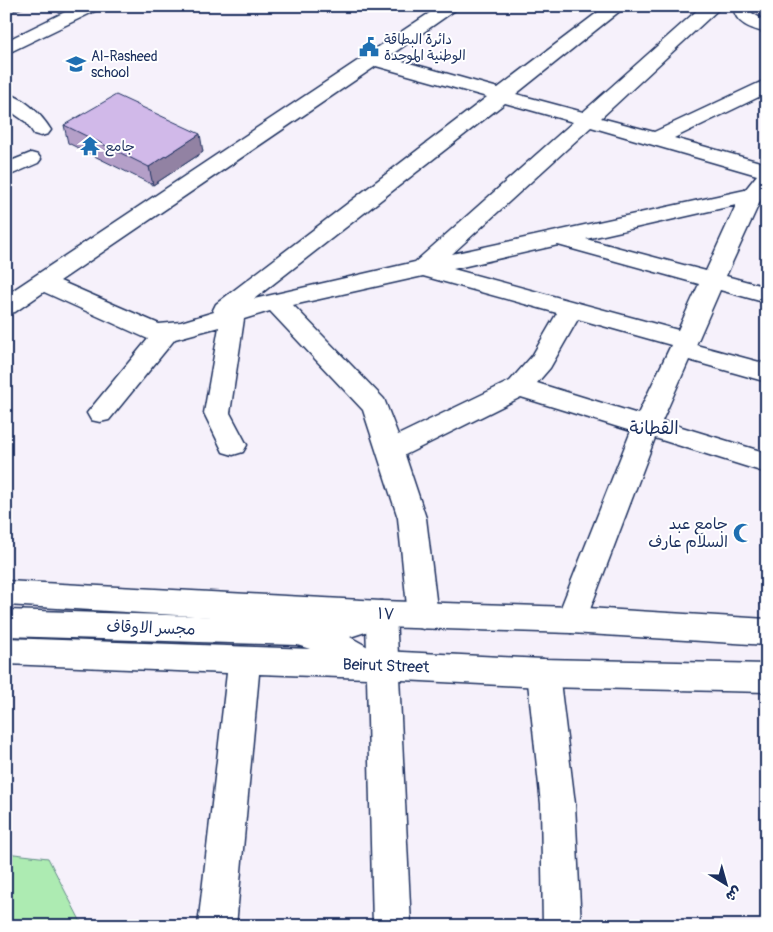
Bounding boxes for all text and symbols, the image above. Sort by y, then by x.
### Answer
place label: دائرة البطاقة الوطنية الموحدة [384,31,466,64]
public building icon: دائرة البطاقة الوطنية الموحدة [358,36,380,58]
place label: Al-Rasheed school [91,48,158,81]
school or university icon: Al-Rasheed school [65,53,87,75]
temple icon: جامع [79,135,101,157]
place label: جامع [105,138,135,157]
district label: القطانة [629,417,679,440]
place label: جامع عبد السلام عارف [648,514,728,554]
mosque icon: جامع عبد السلام عارف [732,522,754,544]
street label: ١٧ [377,604,395,624]
street label: مجسر الاوقاف [106,616,196,640]
street label: Beirut Street [342,654,430,678]
north arrow [700,860,750,910]
text: ش [722,883,745,905]

